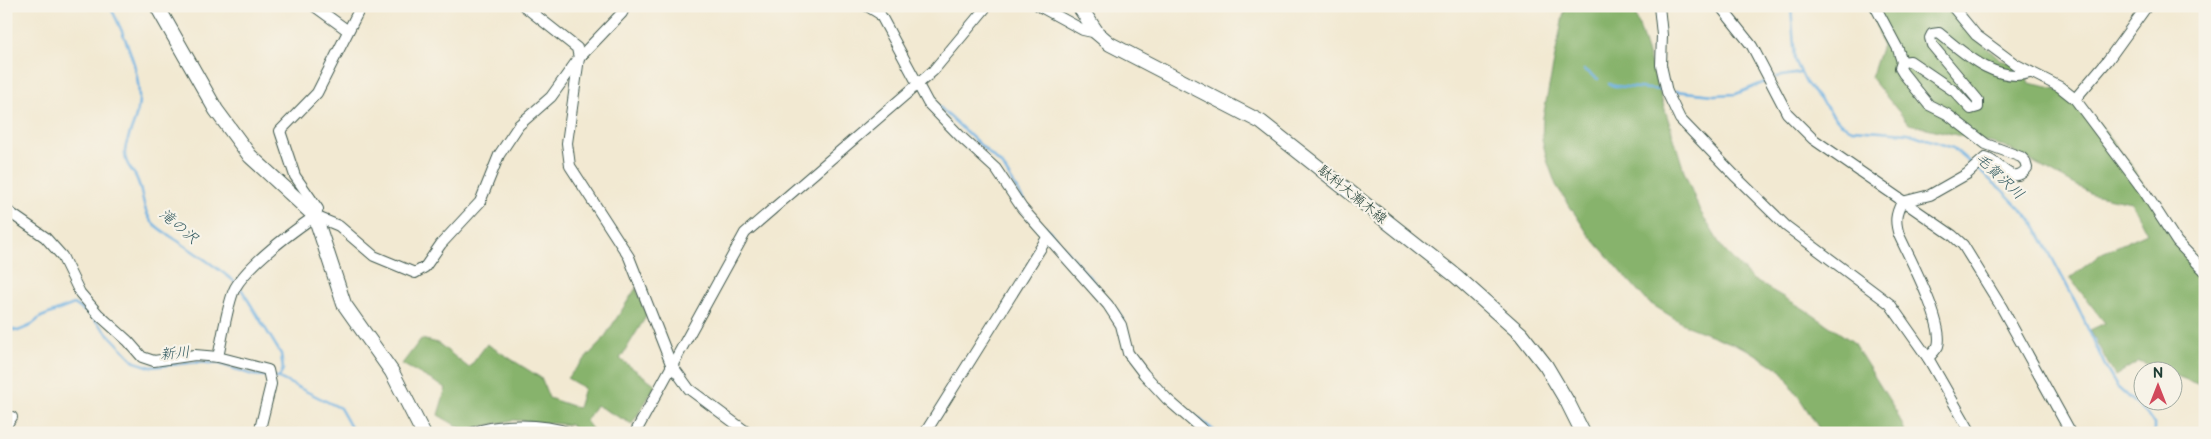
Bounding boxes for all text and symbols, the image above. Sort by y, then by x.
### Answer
water label: 毛賀沢川 [1971,149,2028,204]
street label: 駄科大瀬木線 [1315,161,1391,227]
water label: 滝の沢 [155,205,203,249]
water label: 新川 [159,343,191,364]
north arrow [2134,362,2184,412]
text: N [2153,365,2163,382]

